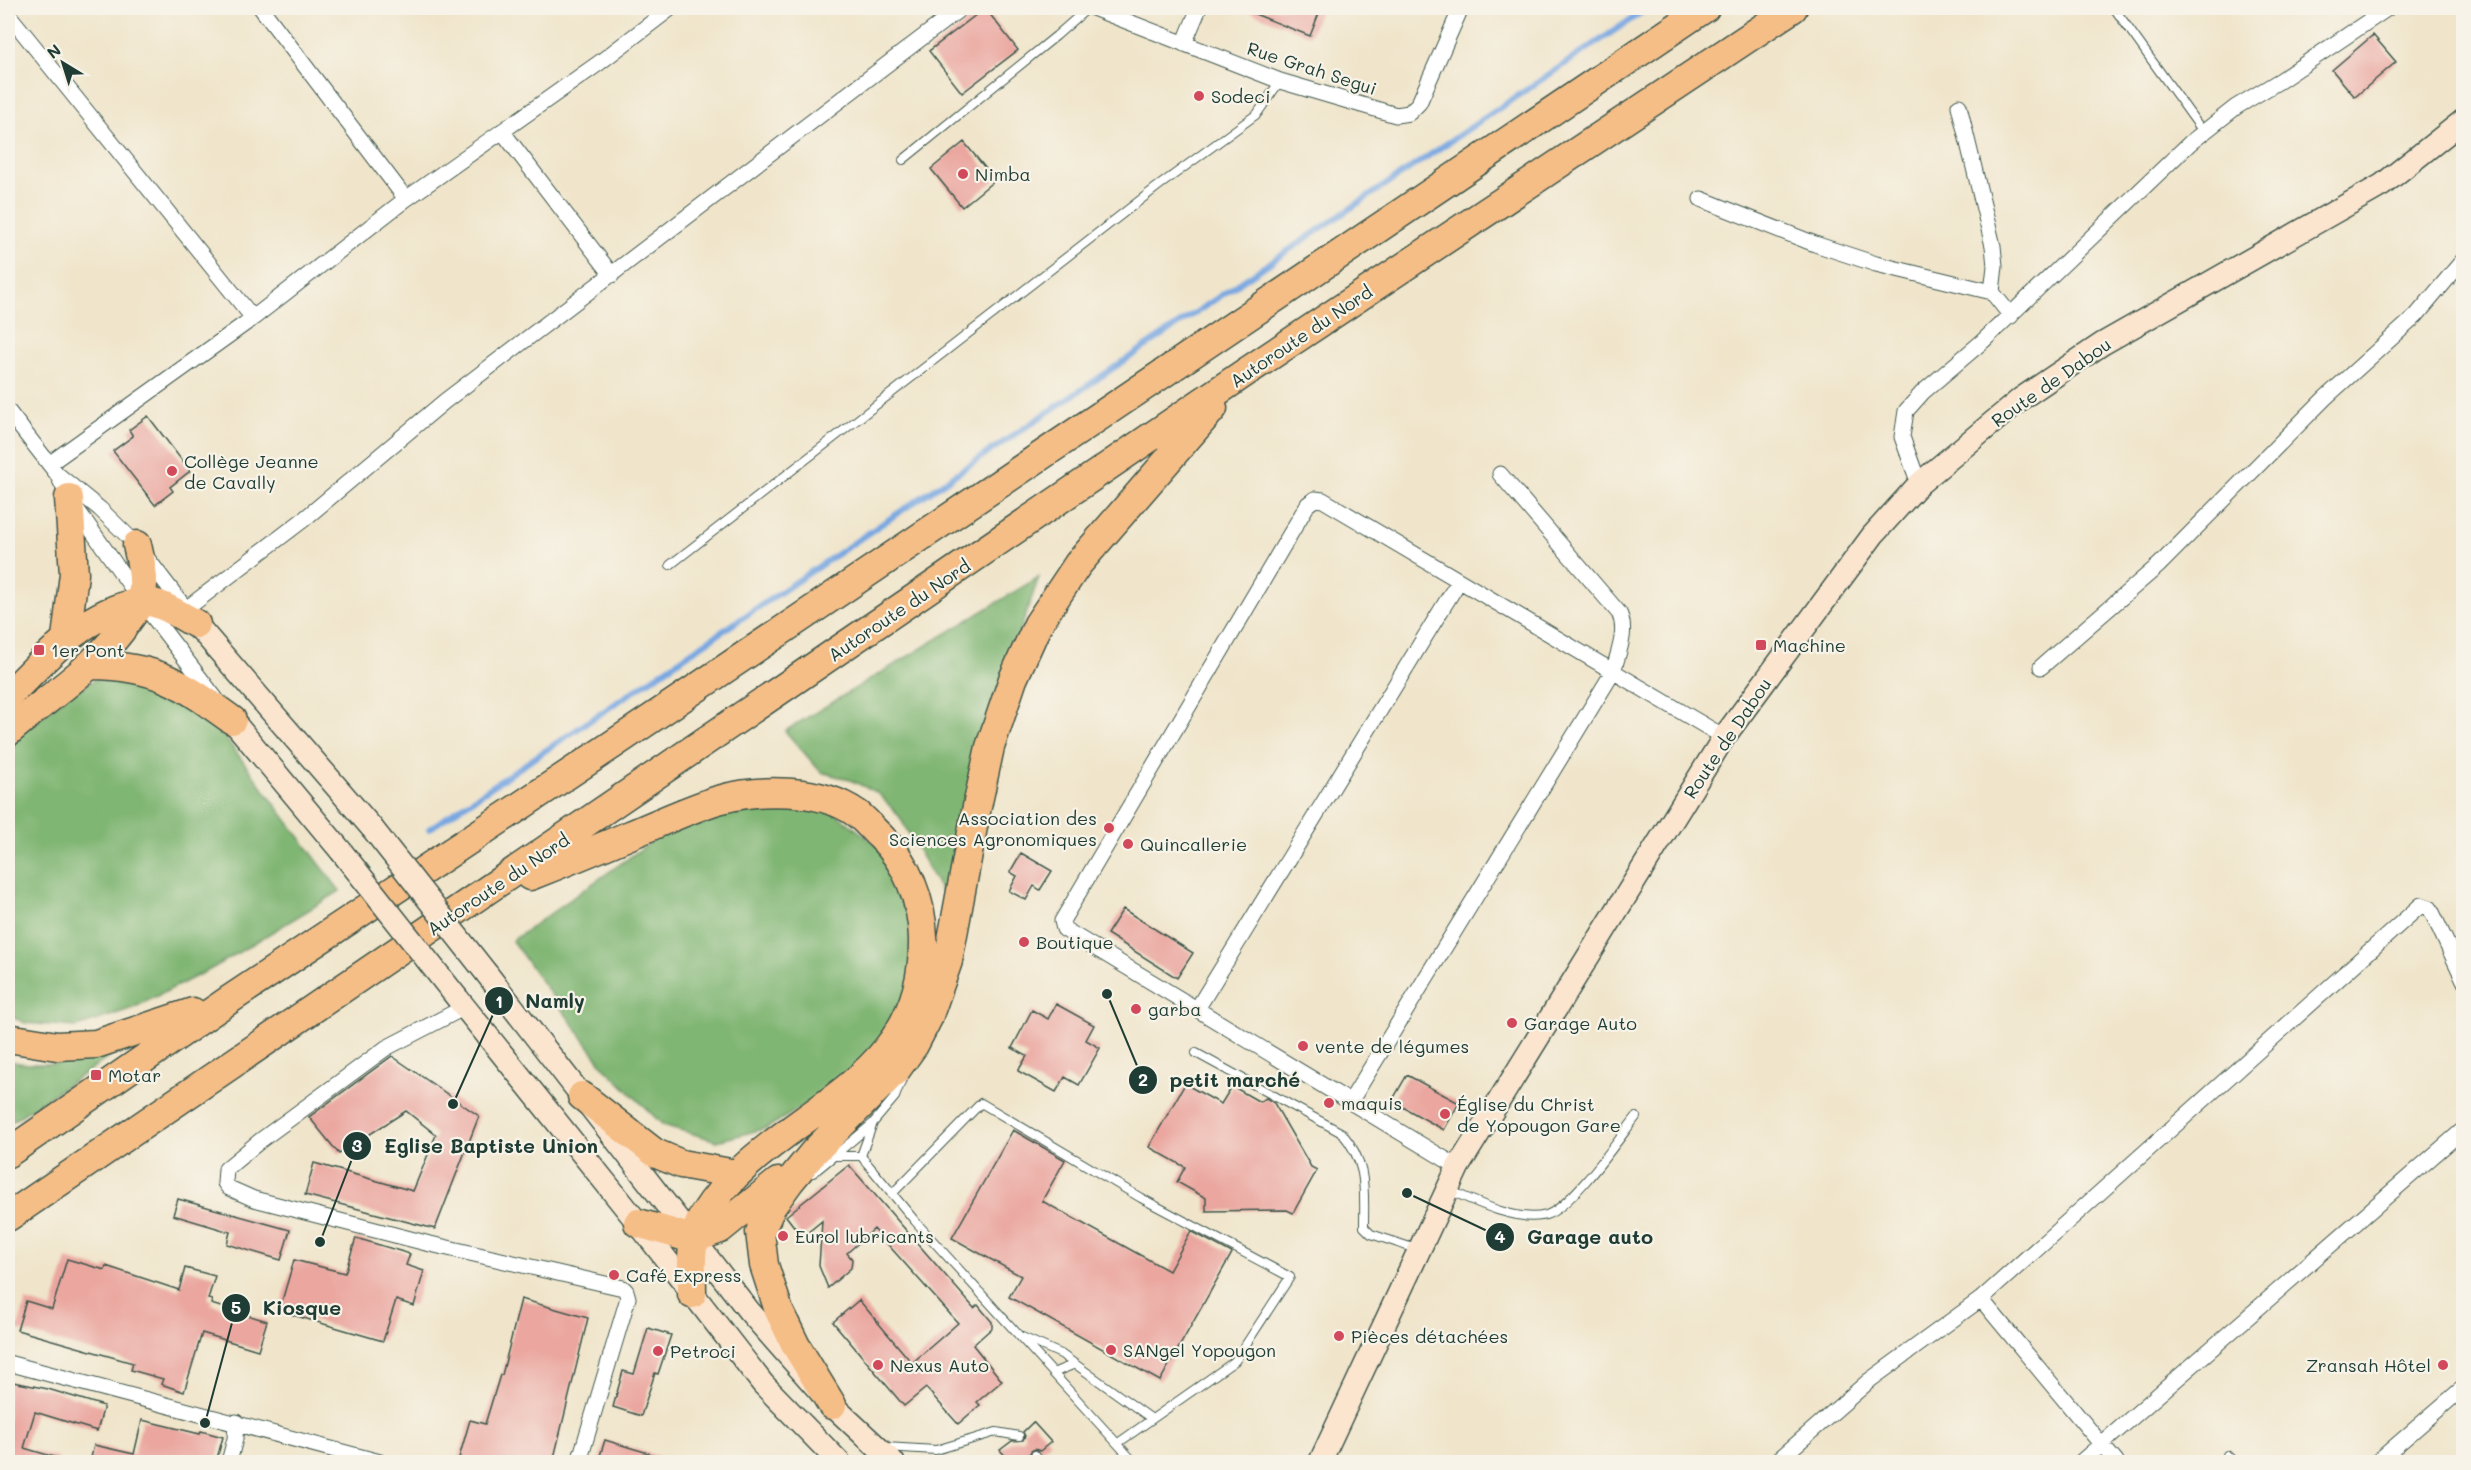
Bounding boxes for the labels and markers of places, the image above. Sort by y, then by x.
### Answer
place label: Sodeci [1211,84,1270,108]
marker: Sodeci [1192,89,1206,103]
place label: Nimba [975,162,1031,186]
marker: Nimba [956,167,970,181]
place label: Collège Jeanne de Cavally [184,449,319,494]
marker: Collège Jeanne de Cavally [165,464,179,478]
place label: Machine [1773,633,1846,657]
place label: 1er Pont [51,638,125,662]
marker: Machine [1754,638,1768,652]
marker: 1er Pont [32,643,46,657]
place label: Association des Sciences Agronomiques [889,806,1097,851]
marker: Association des Sciences Agronomiques [1102,821,1116,835]
place label: Quincallerie [1140,832,1247,856]
marker: Quincallerie [1121,837,1135,851]
place label: Boutique [1036,930,1114,954]
marker: Boutique [1017,935,1031,949]
callout: Namly [484,982,597,1020]
place label: garba [1148,997,1201,1021]
marker: garba [1129,1002,1143,1016]
place label: Garage Auto [1524,1011,1637,1035]
marker: Garage Auto [1505,1016,1519,1030]
place label: vente de légumes [1315,1034,1469,1058]
marker: vente de légumes [1296,1039,1310,1053]
callout: petit marché [1128,1061,1312,1099]
place label: Motar [108,1063,161,1087]
marker: Motar [89,1068,103,1082]
place label: maquis [1341,1091,1402,1115]
place label: Église du Christ de Yopougon Gare [1457,1092,1621,1137]
marker: maquis [1322,1096,1336,1110]
marker: Église du Christ de Yopougon Gare [1438,1107,1452,1121]
callout: Eglise Baptiste Union [342,1127,610,1165]
callout: Garage auto [1485,1218,1665,1256]
place label: Eurol lubricants [795,1224,934,1248]
marker: Eurol lubricants [776,1229,790,1243]
place label: Café Express [626,1263,742,1287]
marker: Café Express [607,1268,621,1282]
callout: Kiosque [221,1289,354,1327]
place label: Pièces détachées [1351,1324,1508,1348]
marker: Pièces détachées [1332,1329,1346,1343]
place label: SANgel Yopougon [1123,1338,1276,1362]
place label: Petroci [670,1339,736,1363]
marker: SANgel Yopougon [1104,1343,1118,1357]
marker: Petroci [651,1344,665,1358]
place label: Nexus Auto [890,1353,989,1377]
place label: Zransah Hôtel [2306,1353,2431,1377]
marker: Nexus Auto [871,1358,885,1372]
marker: Zransah Hôtel [2436,1358,2450,1372]

